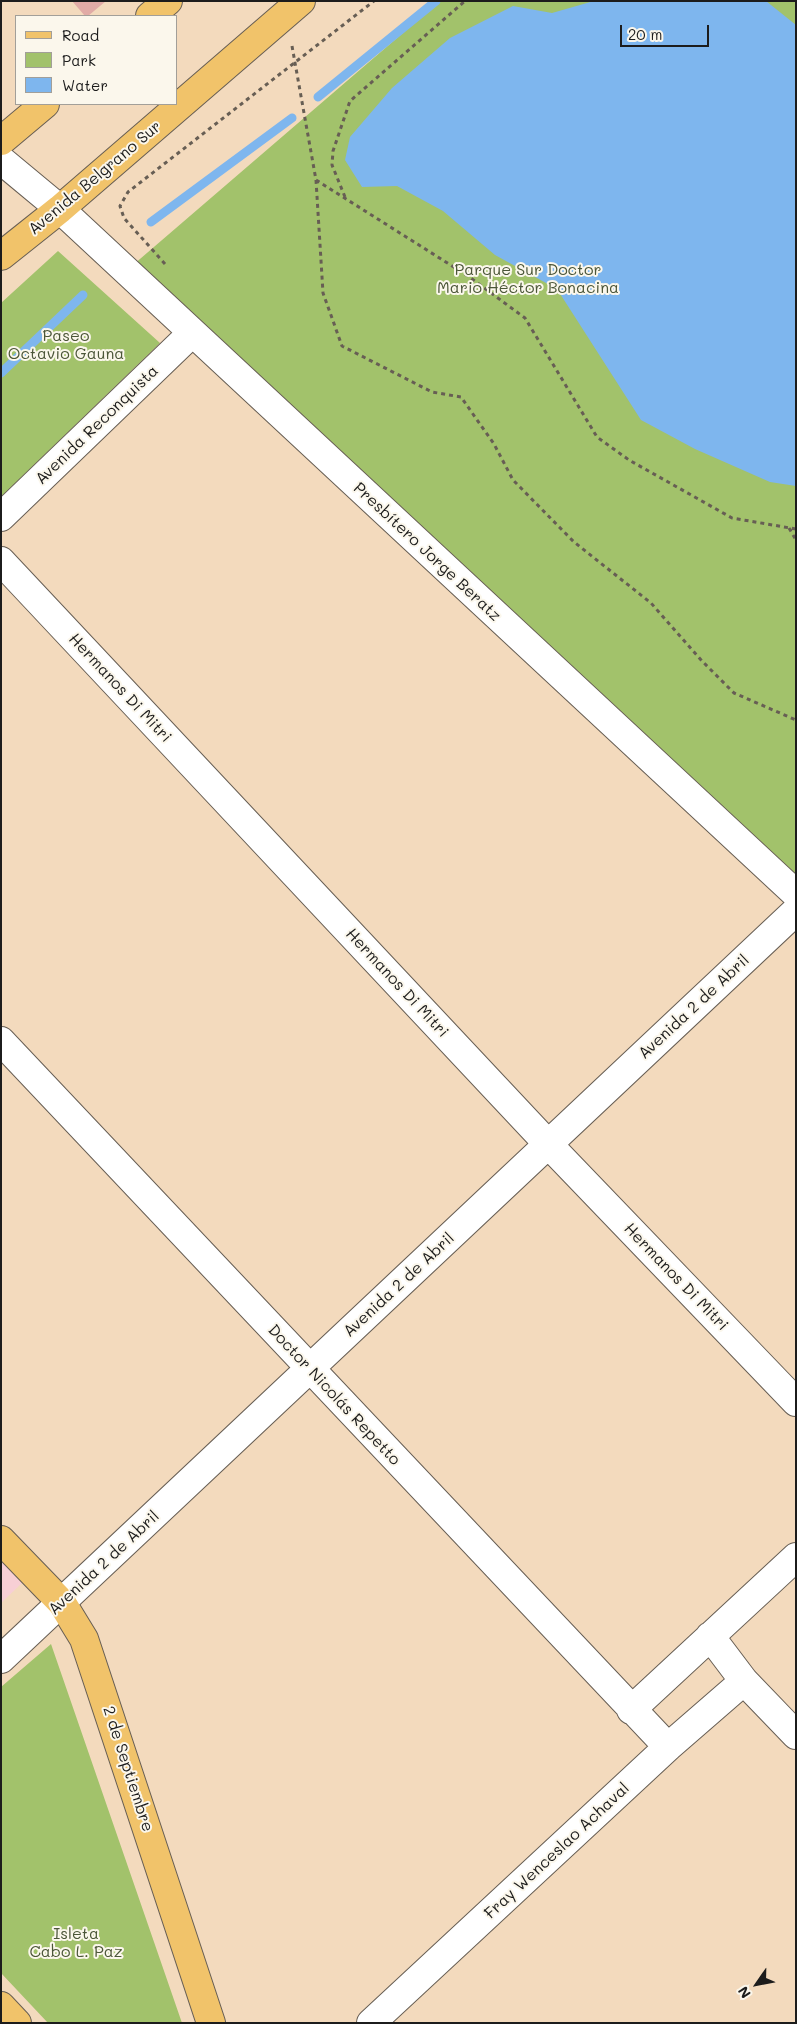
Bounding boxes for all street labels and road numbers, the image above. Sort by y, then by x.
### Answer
street label: Avenida Belgrano Sur [25,117,165,239]
street label: Avenida Reconquista [32,361,162,489]
street label: Presbítero Jorge Beratz [349,479,505,625]
street label: Hermanos Di Mitri [65,630,175,746]
street label: Hermanos Di Mitri [342,925,452,1041]
street label: Avenida 2 de Abril [635,951,753,1063]
street label: Hermanos Di Mitri [620,1219,732,1335]
street label: Avenida 2 de Abril [340,1229,458,1341]
street label: Doctor Nicolás Repetto [264,1321,404,1469]
street label: Avenida 2 de Abril [45,1507,163,1619]
street label: 2 de Septiembre [99,1704,157,1834]
street label: Fray Wenceslao Achaval [481,1779,633,1923]

